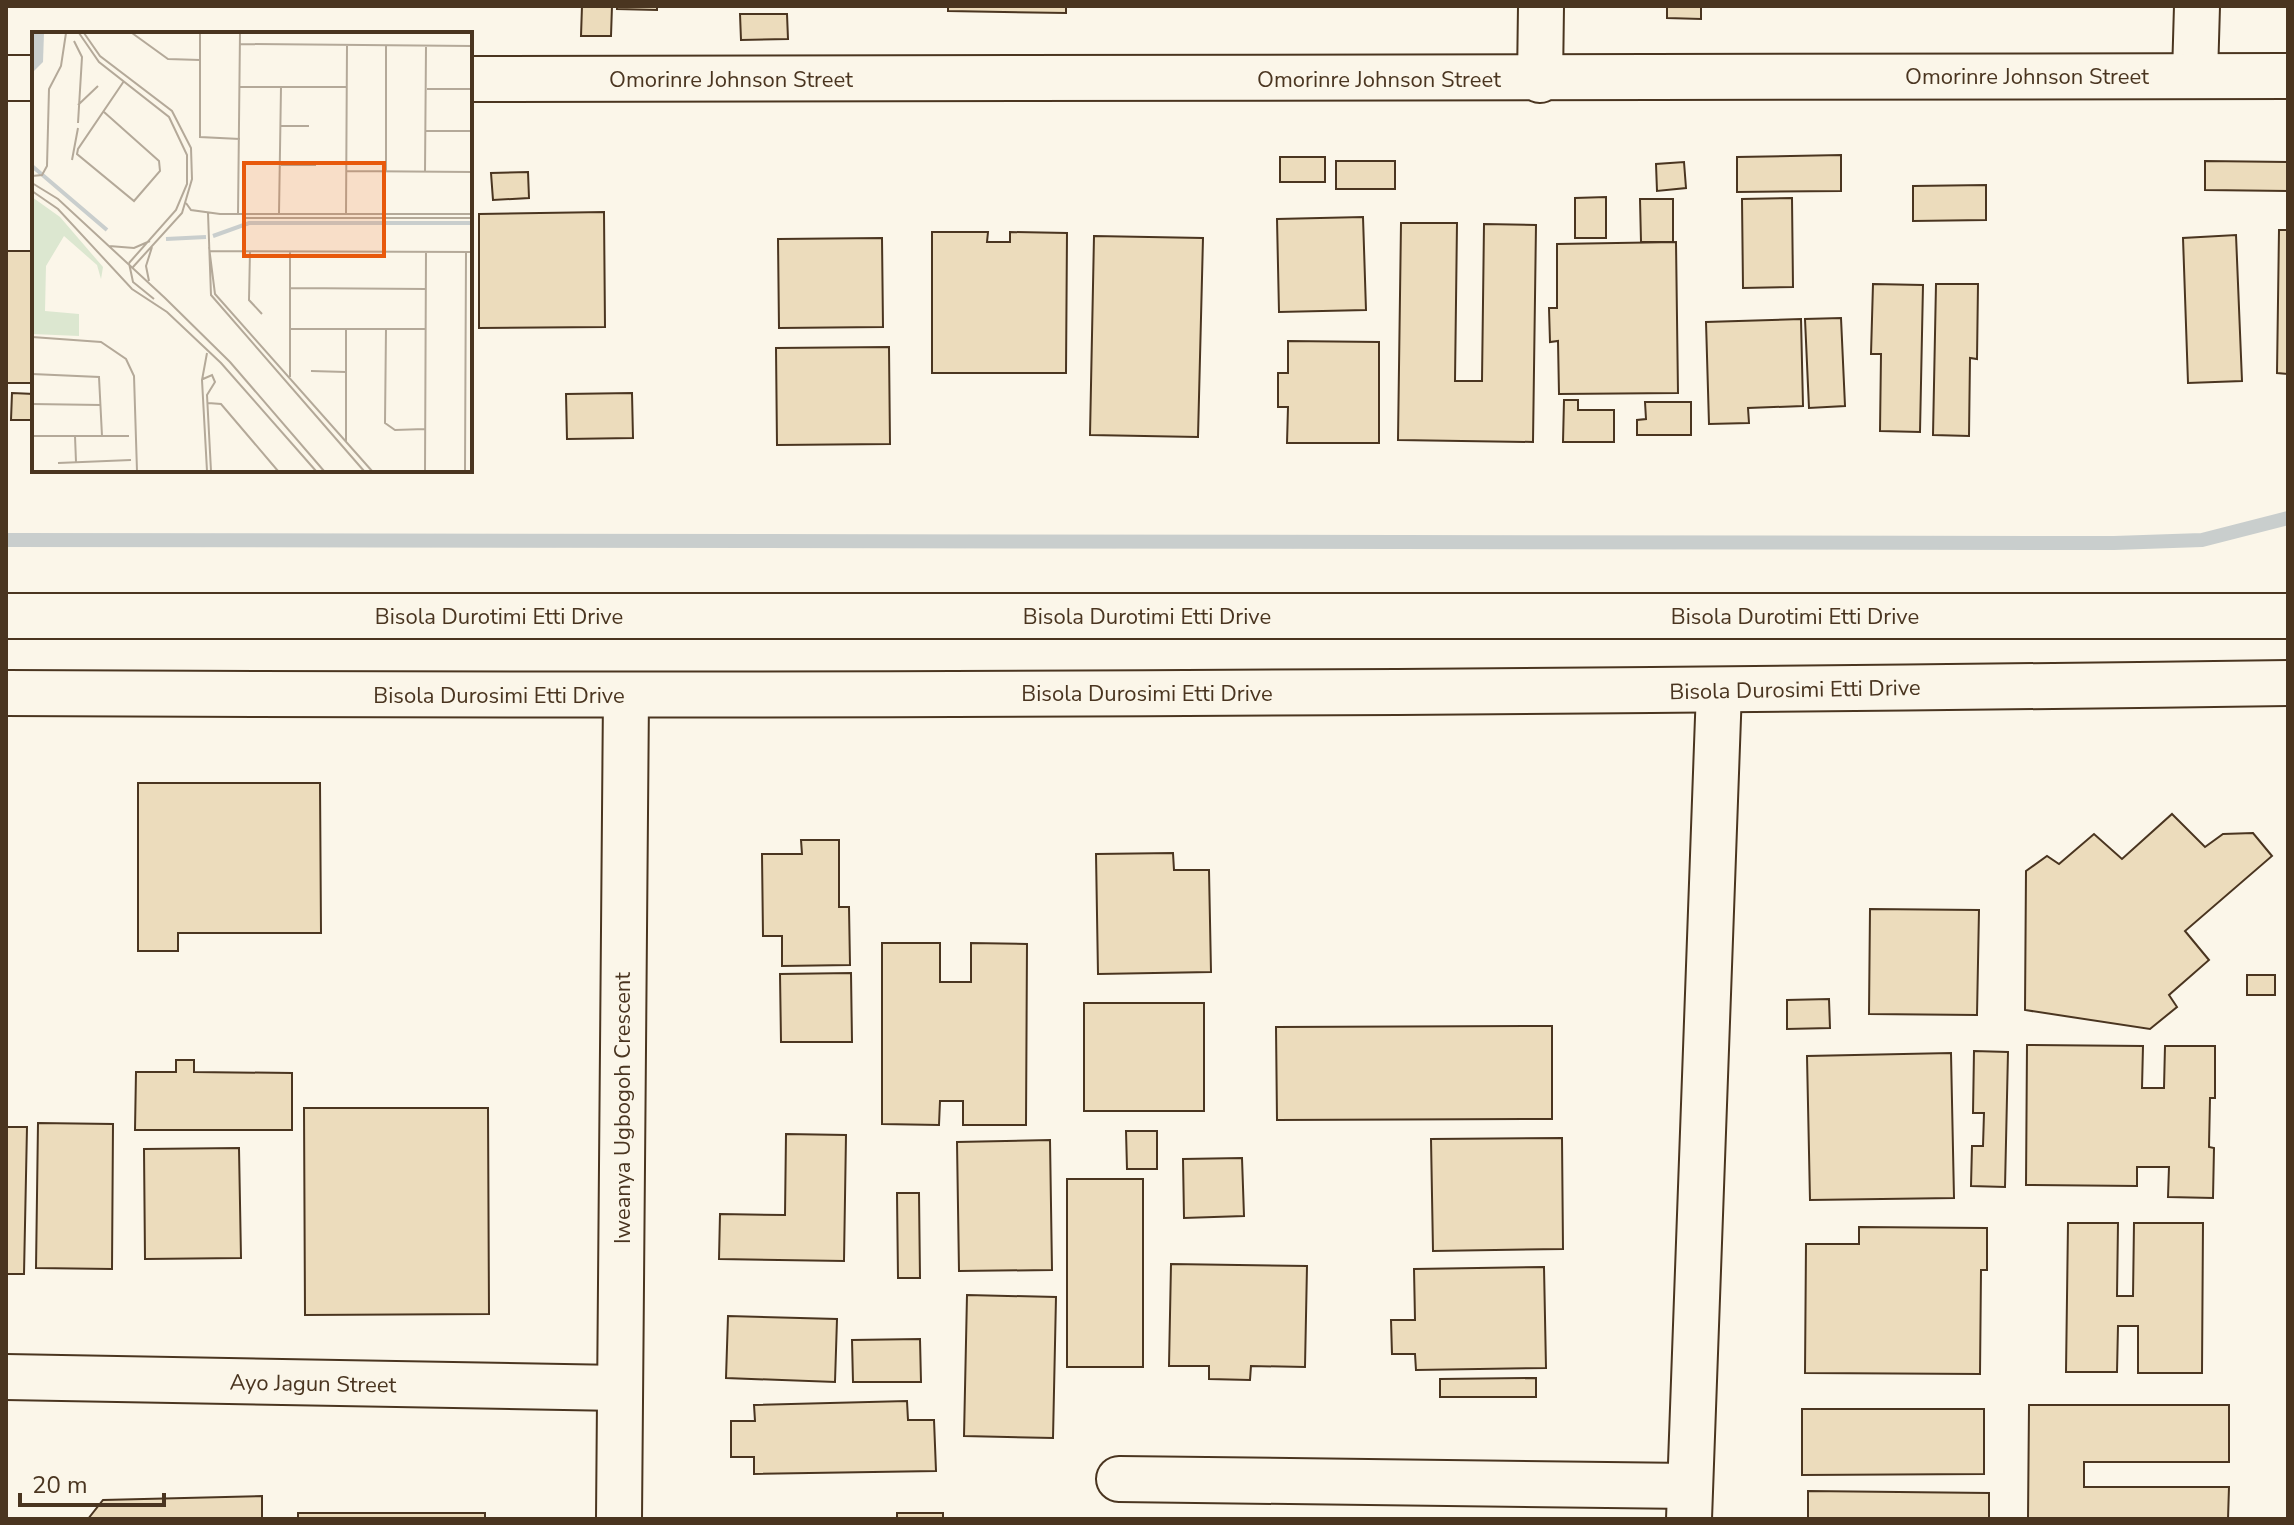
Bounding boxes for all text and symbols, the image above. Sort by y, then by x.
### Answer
inset map [32,32,472,472]
street label: Omorinre Johnson Street [1905,62,2149,92]
street label: Omorinre Johnson Street [609,65,853,95]
street label: Omorinre Johnson Street [1257,65,1501,95]
street label: Bisola Durotimi Etti Drive [375,602,623,632]
street label: Bisola Durotimi Etti Drive [1023,602,1271,632]
street label: Bisola Durotimi Etti Drive [1671,602,1919,632]
street label: Bisola Durosimi Etti Drive [1669,673,1921,707]
street label: Bisola Durosimi Etti Drive [1021,679,1273,709]
street label: Bisola Durosimi Etti Drive [373,681,625,711]
street label: Iweanya Ugbogoh Crescent [608,972,638,1244]
street label: Ayo Jagun Street [229,1368,397,1400]
scale bar [20,1457,164,1507]
text: 20 m [32,1469,88,1501]

